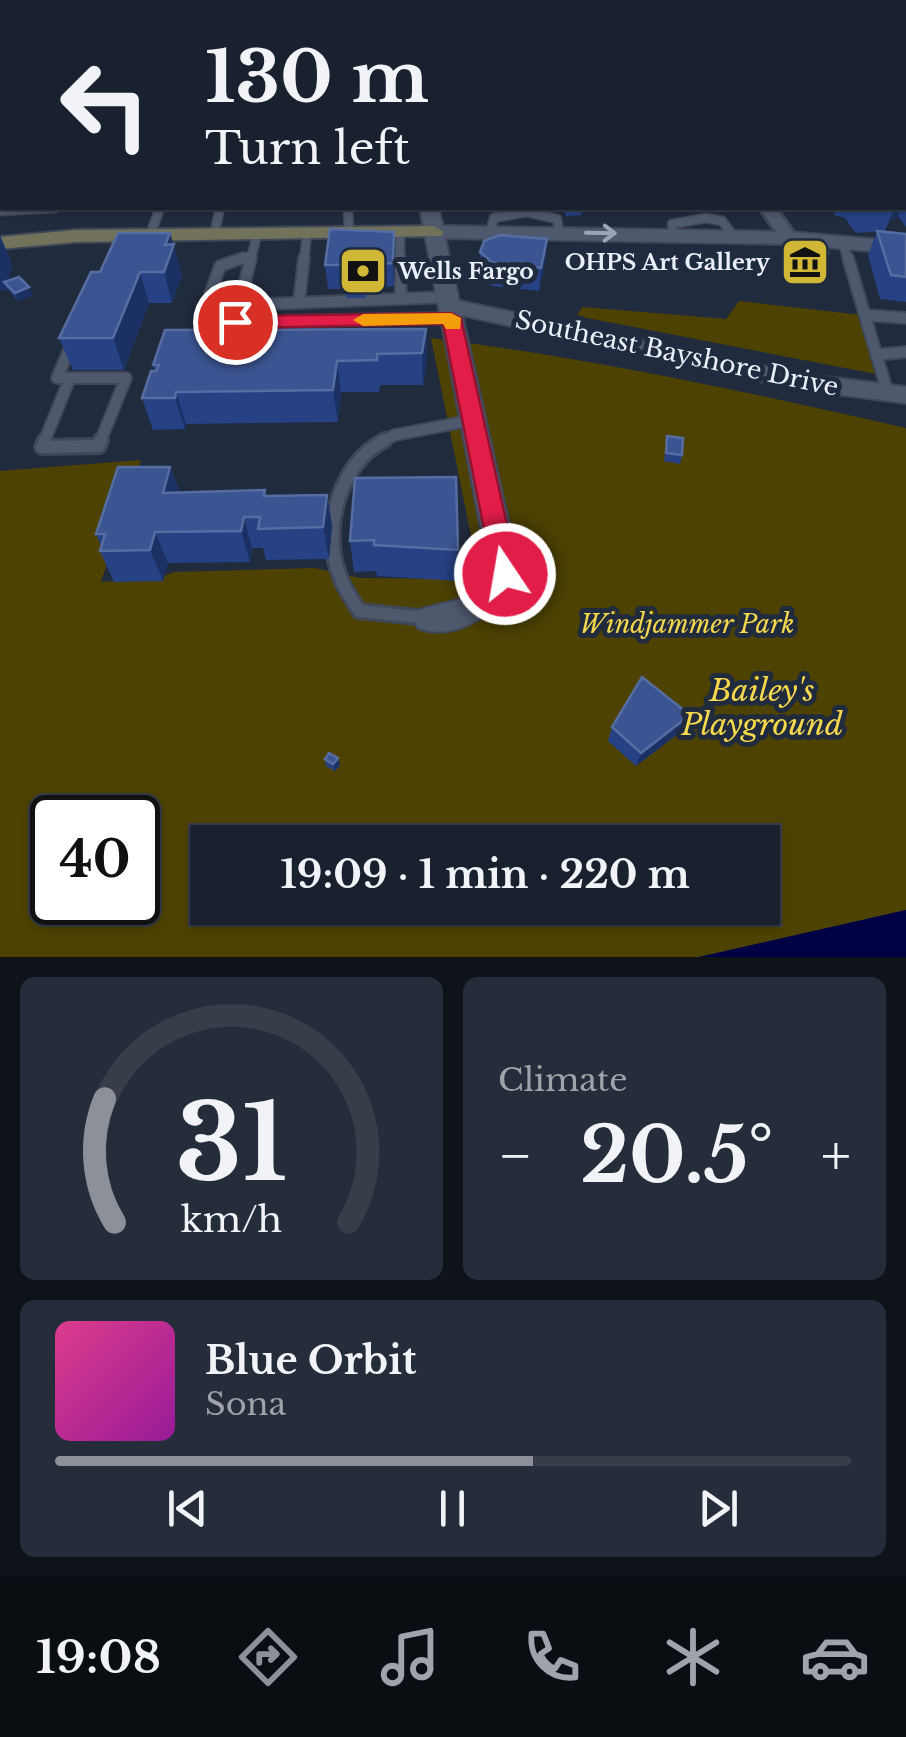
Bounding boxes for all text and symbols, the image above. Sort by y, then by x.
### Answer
text: 130 m [205,34,429,121]
icon: left [40,40,170,170]
text: Turn left [205,120,410,176]
one-way arrow [585,224,617,243]
museum icon: OHPS Art Gallery [779,236,831,288]
bank icon: Wells Fargo [337,245,389,297]
place label: OHPS Art Gallery [565,249,771,276]
place label: Wells Fargo [397,258,534,285]
pin [193,280,278,365]
icon: arrive [208,295,263,350]
street label: Southeast Bayshore Drive [512,304,841,403]
position arrow [453,522,557,626]
park label: Windjammer Park [580,609,794,640]
park label: Bailey's Playground [680,672,843,743]
speed limit sign: 40 [30,795,160,925]
text: 19:09 · 1 min · 220 m [280,851,690,898]
text: Climate [498,1060,627,1100]
text: 31 [176,1079,287,1208]
text: 20.5° [580,1109,773,1202]
text: − [498,1122,533,1190]
text: + [821,1122,851,1190]
text: km/h [181,1197,282,1242]
text: Blue Orbit [205,1337,416,1384]
text: Sona [205,1384,286,1424]
icon: previous [160,1481,215,1536]
icon: pause [425,1481,480,1536]
icon: next [691,1481,746,1536]
icon: directions [233,1622,303,1692]
icon: music [375,1622,445,1692]
icon: phone [517,1622,587,1692]
icon: climate [658,1622,728,1692]
icon: car [800,1622,870,1692]
text: 19:08 [36,1629,161,1685]

